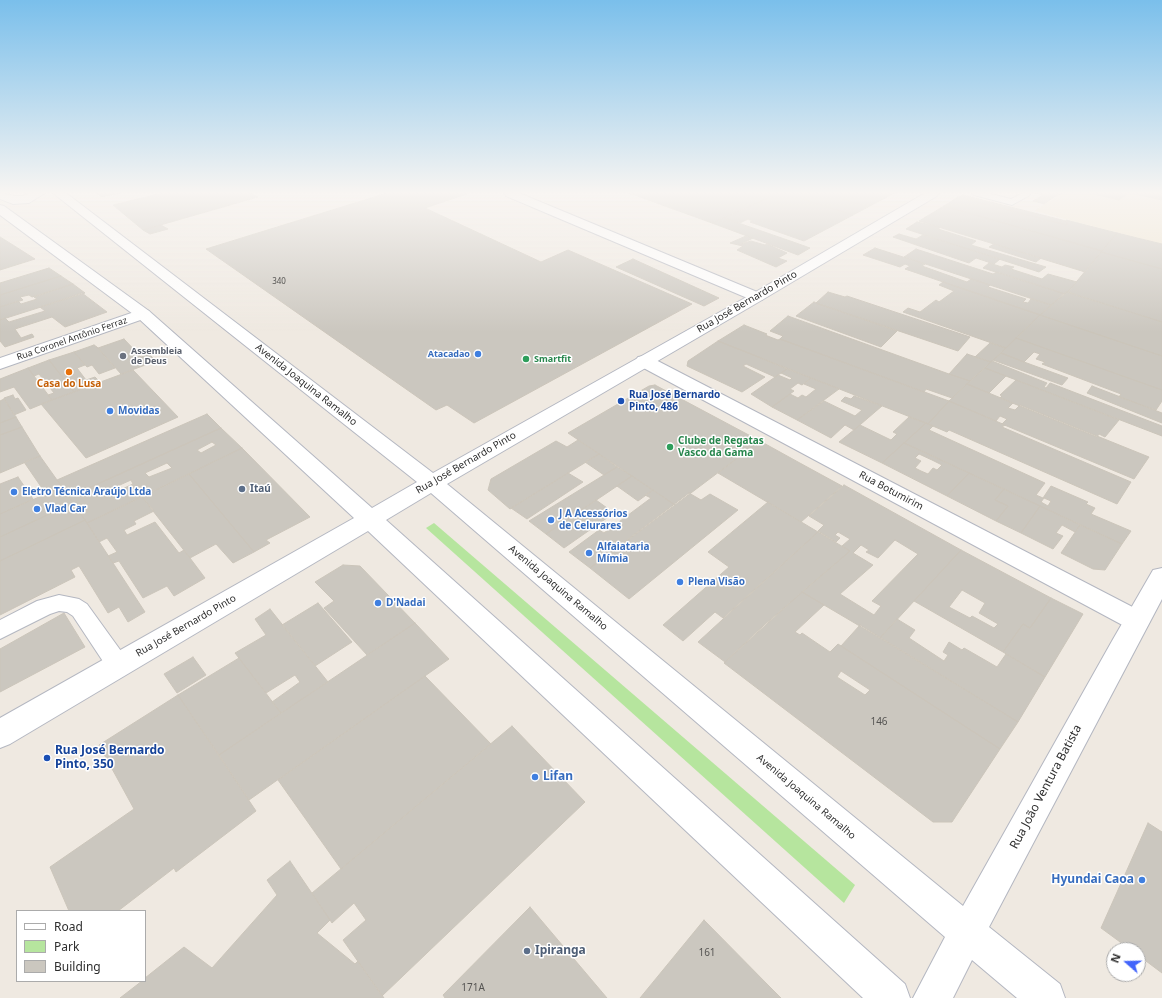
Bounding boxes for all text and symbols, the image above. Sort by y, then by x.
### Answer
street label: Rua José Bernardo Pinto [695,268,799,336]
house number: 340 [272,277,286,287]
street label: Rua Coronel Antônio Ferraz [15,315,129,363]
street label: Avenida Joaquina Ramalho [253,342,359,428]
place label: Assembleia de Deus [131,346,182,367]
place label: Atacadao [428,349,470,359]
marker: Atacadao [473,349,483,359]
marker: Assembleia de Deus [118,351,128,361]
marker: Smartfit [521,354,531,364]
place label: Smartfit [534,354,571,364]
marker: Casa do Lusa [64,367,74,377]
place label: Casa do Lusa [37,378,101,390]
place label: Rua José Bernardo Pinto, 486 [629,389,720,412]
marker: Rua José Bernardo Pinto, 486 [616,396,626,406]
place label: Movidas [118,405,160,417]
marker: Movidas [105,406,115,416]
street label: Rua José Bernardo Pinto [414,429,518,497]
place label: Clube de Regatas Vasco da Gama [678,435,764,458]
marker: Clube de Regatas Vasco da Gama [665,442,675,452]
street label: Rua Botumirim [857,469,925,513]
place label: Itaú [250,483,271,495]
marker: Itaú [237,484,247,494]
place label: Eletro Técnica Araújo Ltda [22,486,151,498]
marker: Eletro Técnica Araújo Ltda [9,487,19,497]
place label: Vlad Car [45,503,86,515]
marker: Vlad Car [32,504,42,514]
place label: J A Acessórios de Celurares [559,508,627,532]
marker: J A Acessórios de Celurares [546,515,556,525]
place label: Alfaiataria Mímia [597,541,650,564]
street label: Avenida Joaquina Ramalho [506,543,610,633]
marker: Alfaiataria Mímia [584,548,594,558]
place label: Plena Visão [688,576,745,588]
marker: Plena Visão [675,577,685,587]
street label: Rua José Bernardo Pinto [134,592,238,660]
place label: D'Nadai [386,597,425,609]
marker: D'Nadai [373,598,383,608]
house number: 146 [870,716,888,728]
street label: Rua João Ventura Batista [1007,722,1085,852]
place label: Rua José Bernardo Pinto, 350 [55,744,164,772]
street label: Avenida Joaquina Ramalho [754,752,858,842]
marker: Rua José Bernardo Pinto, 350 [42,753,52,763]
place label: Lifan [543,770,573,784]
marker: Lifan [530,772,540,782]
place label: Hyundai Caoa [1051,873,1134,887]
marker: Hyundai Caoa [1137,875,1147,885]
legend [16,910,146,982]
text: Road [54,918,83,935]
text: Park [54,938,79,955]
north arrow [1106,942,1146,982]
place label: Ipiranga [535,944,586,958]
marker: Ipiranga [522,946,532,956]
house number: 161 [698,947,716,959]
text: N [1107,951,1124,965]
text: Building [54,958,101,975]
house number: 171A [461,982,485,994]

